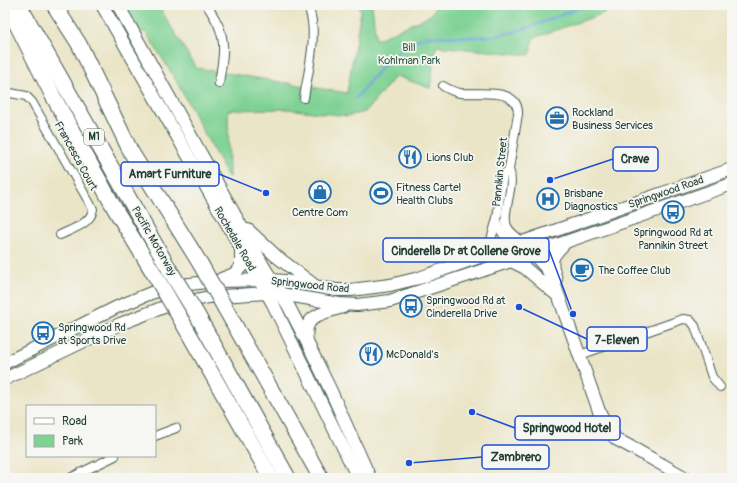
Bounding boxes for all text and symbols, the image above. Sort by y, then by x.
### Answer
park label: Bill Kohlman Park [378,41,441,67]
office icon: Rockland Business Services [544,105,570,131]
place label: Rockland Business Services [572,106,653,132]
street label: Francesca Court [52,119,101,193]
road number: M1 [84,129,104,145]
street label: Pannikin Street [490,136,510,207]
restaurant icon: Lions Club [397,144,423,170]
callout: Crave [613,147,658,171]
place label: Lions Club [426,151,474,164]
text: Crave [621,152,650,167]
callout: Amart Furniture [121,162,219,186]
text: Amart Furniture [129,167,212,182]
street label: Springwood Road [627,173,705,211]
shop icon: Centre Com [307,179,333,205]
sports icon: Fitness Cartel Health Clubs [368,180,394,206]
place label: Fitness Cartel Health Clubs [396,181,461,207]
hospital icon: Brisbane Diagnostics [535,186,561,212]
place label: Brisbane Diagnostics [564,187,618,213]
bus stop icon: Springwood Rd at Pannikin Street [660,199,686,225]
street label: Pacific Motorway [129,204,179,278]
street label: Rochedale Road [211,204,259,274]
place label: Centre Com [292,206,348,219]
place label: Springwood Rd at Pannikin Street [633,226,713,252]
callout: Cinderella Dr at Collene Grove [383,238,549,262]
text: Cinderella Dr at Collene Grove [391,244,542,259]
cafe icon: The Coffee Club [569,257,595,283]
place label: The Coffee Club [598,264,671,277]
street label: Springwood Road [270,274,350,296]
bus stop icon: Springwood Rd at Cinderella Drive [398,293,424,319]
place label: Springwood Rd at Cinderella Drive [426,294,506,320]
bus stop icon: Springwood Rd at Sports Drive [30,320,56,346]
place label: Springwood Rd at Sports Drive [58,321,127,347]
callout: 7-Eleven [587,327,647,351]
text: 7-Eleven [595,333,639,348]
restaurant icon: McDonald's [358,341,384,367]
place label: McDonald's [386,348,439,361]
legend [26,405,156,457]
text: Road [62,414,87,429]
callout: Springwood Hotel [515,416,620,440]
text: Springwood Hotel [523,421,612,436]
text: Park [62,434,83,449]
callout: Zambrero [482,445,549,469]
text: Zambrero [491,450,542,465]

